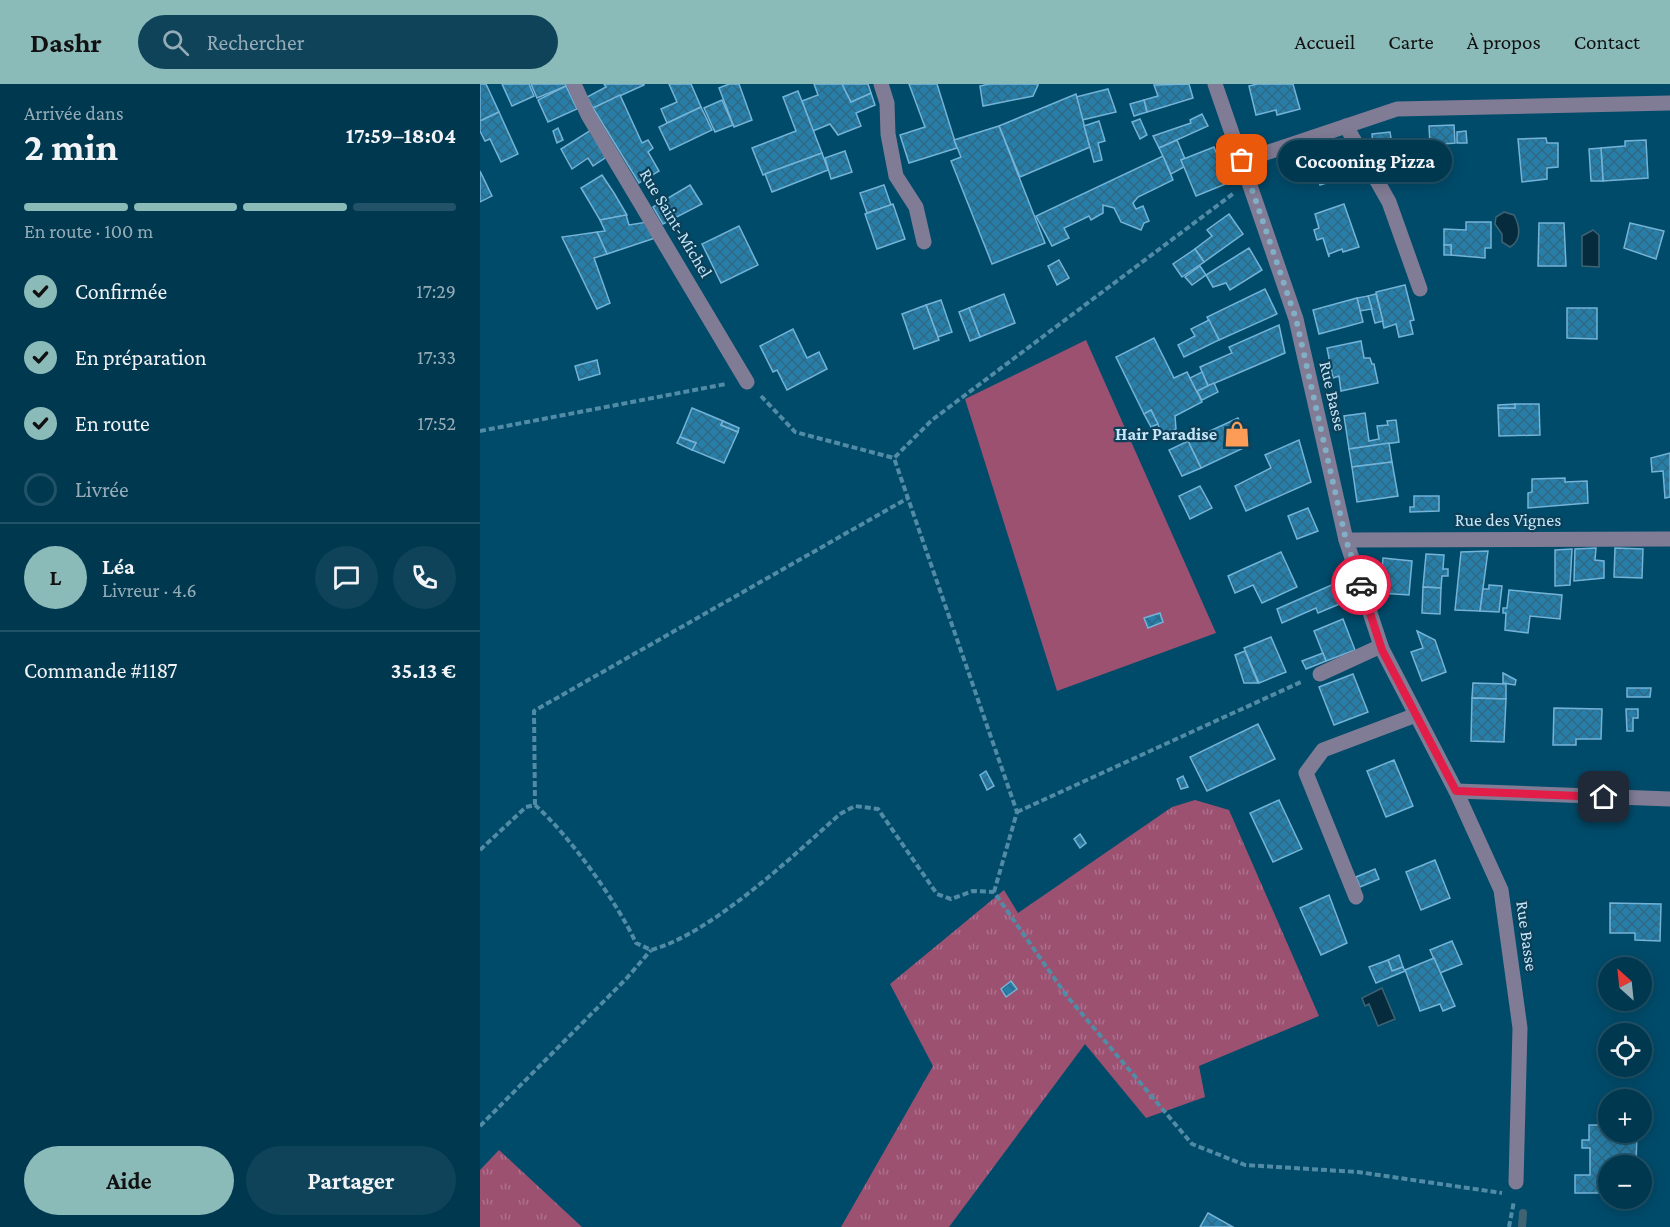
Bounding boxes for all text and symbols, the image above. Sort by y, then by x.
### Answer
search box [138,15,558,69]
icon: search [159,26,192,59]
text: Dashr [30,27,102,58]
text: Rechercher [207,30,304,55]
text: Accueil [1295,30,1355,54]
text: Carte [1388,30,1434,54]
text: À propos [1467,30,1541,54]
text: Contact [1574,30,1640,54]
text: Arrivée dans [24,102,124,124]
text: 17:59–18:04 [346,123,456,148]
text: 2 min [24,125,118,168]
pin [1216,134,1267,185]
callout: Cocooning Pizza [1278,139,1452,181]
icon: bag [1225,143,1258,176]
text: Cocooning Pizza [1295,150,1435,172]
street label: Rue Saint-Michel [636,165,717,281]
text: En route · 100 m [24,220,153,242]
icon: check [24,275,57,308]
text: Confirmée [75,279,167,304]
text: 17:29 [416,280,456,302]
icon: check [24,341,57,374]
text: En préparation [75,345,207,370]
text: 17:33 [417,346,456,368]
street label: Rue Basse [1315,359,1351,433]
icon: check [24,407,57,440]
text: En route [75,411,150,436]
text: 17:52 [417,412,456,434]
shop icon: Hair Paradise [1222,419,1252,449]
place label: Hair Paradise [1115,424,1217,444]
text: Livrée [75,477,129,502]
street label: Rue des Vignes [1455,510,1561,530]
button: chat [315,546,378,609]
button: phone [393,546,456,609]
text: Léa [102,554,135,579]
courier [1331,555,1391,615]
text: L [50,565,61,590]
icon: car [1345,569,1378,602]
text: Livreur · 4.6 [102,579,197,601]
text: Commande #1187 [24,658,177,683]
text: 35.13 € [391,658,456,683]
pin [1578,771,1629,822]
icon: home [1587,780,1620,813]
street label: Rue Basse [1512,900,1542,973]
north arrow [1598,957,1652,1011]
map controls [1598,957,1652,1209]
button: locate [1598,1023,1652,1077]
button: + [1598,1089,1652,1143]
button: Aide [24,1146,234,1215]
button: Partager [246,1146,456,1215]
button: − [1598,1155,1652,1209]

